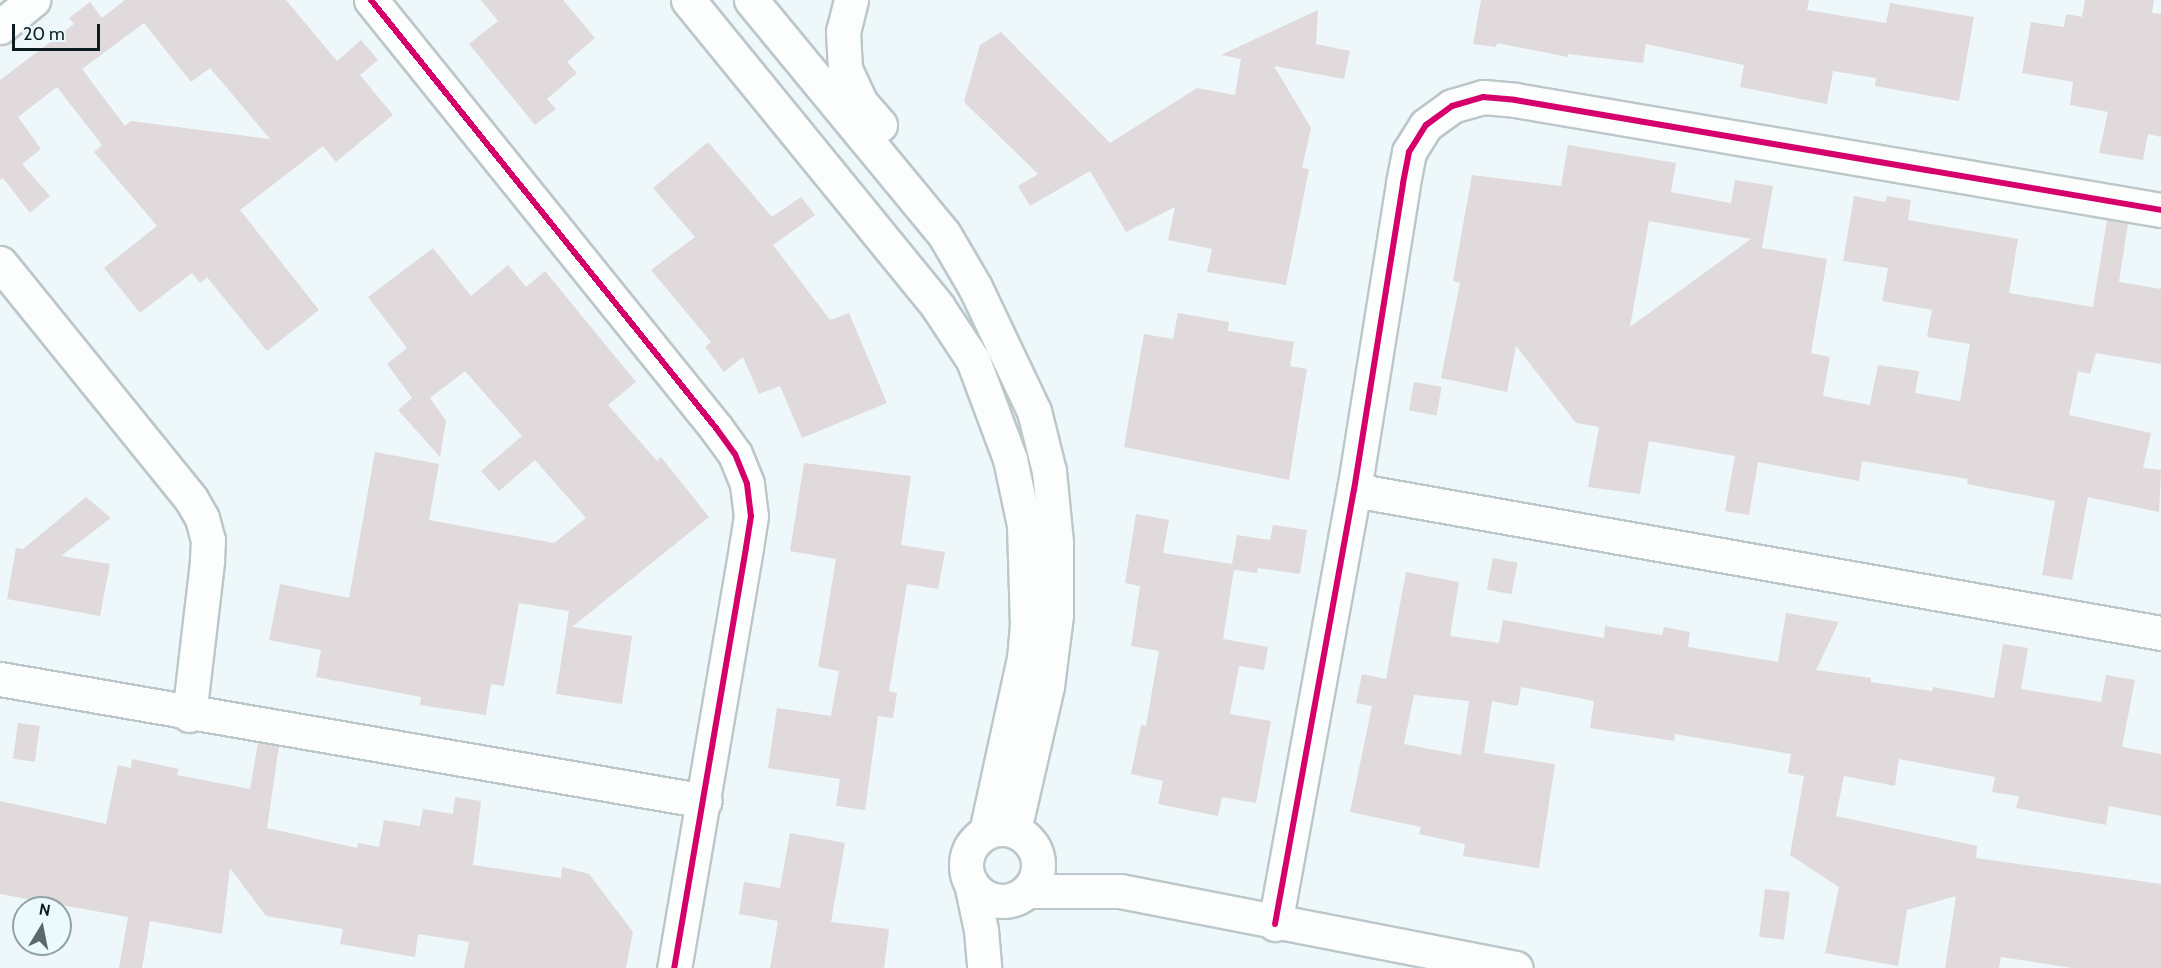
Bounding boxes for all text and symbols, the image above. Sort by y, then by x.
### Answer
scale bar [15,12,104,50]
text: 20 m [23,23,65,45]
north arrow [12,896,72,956]
text: N [38,899,52,920]

